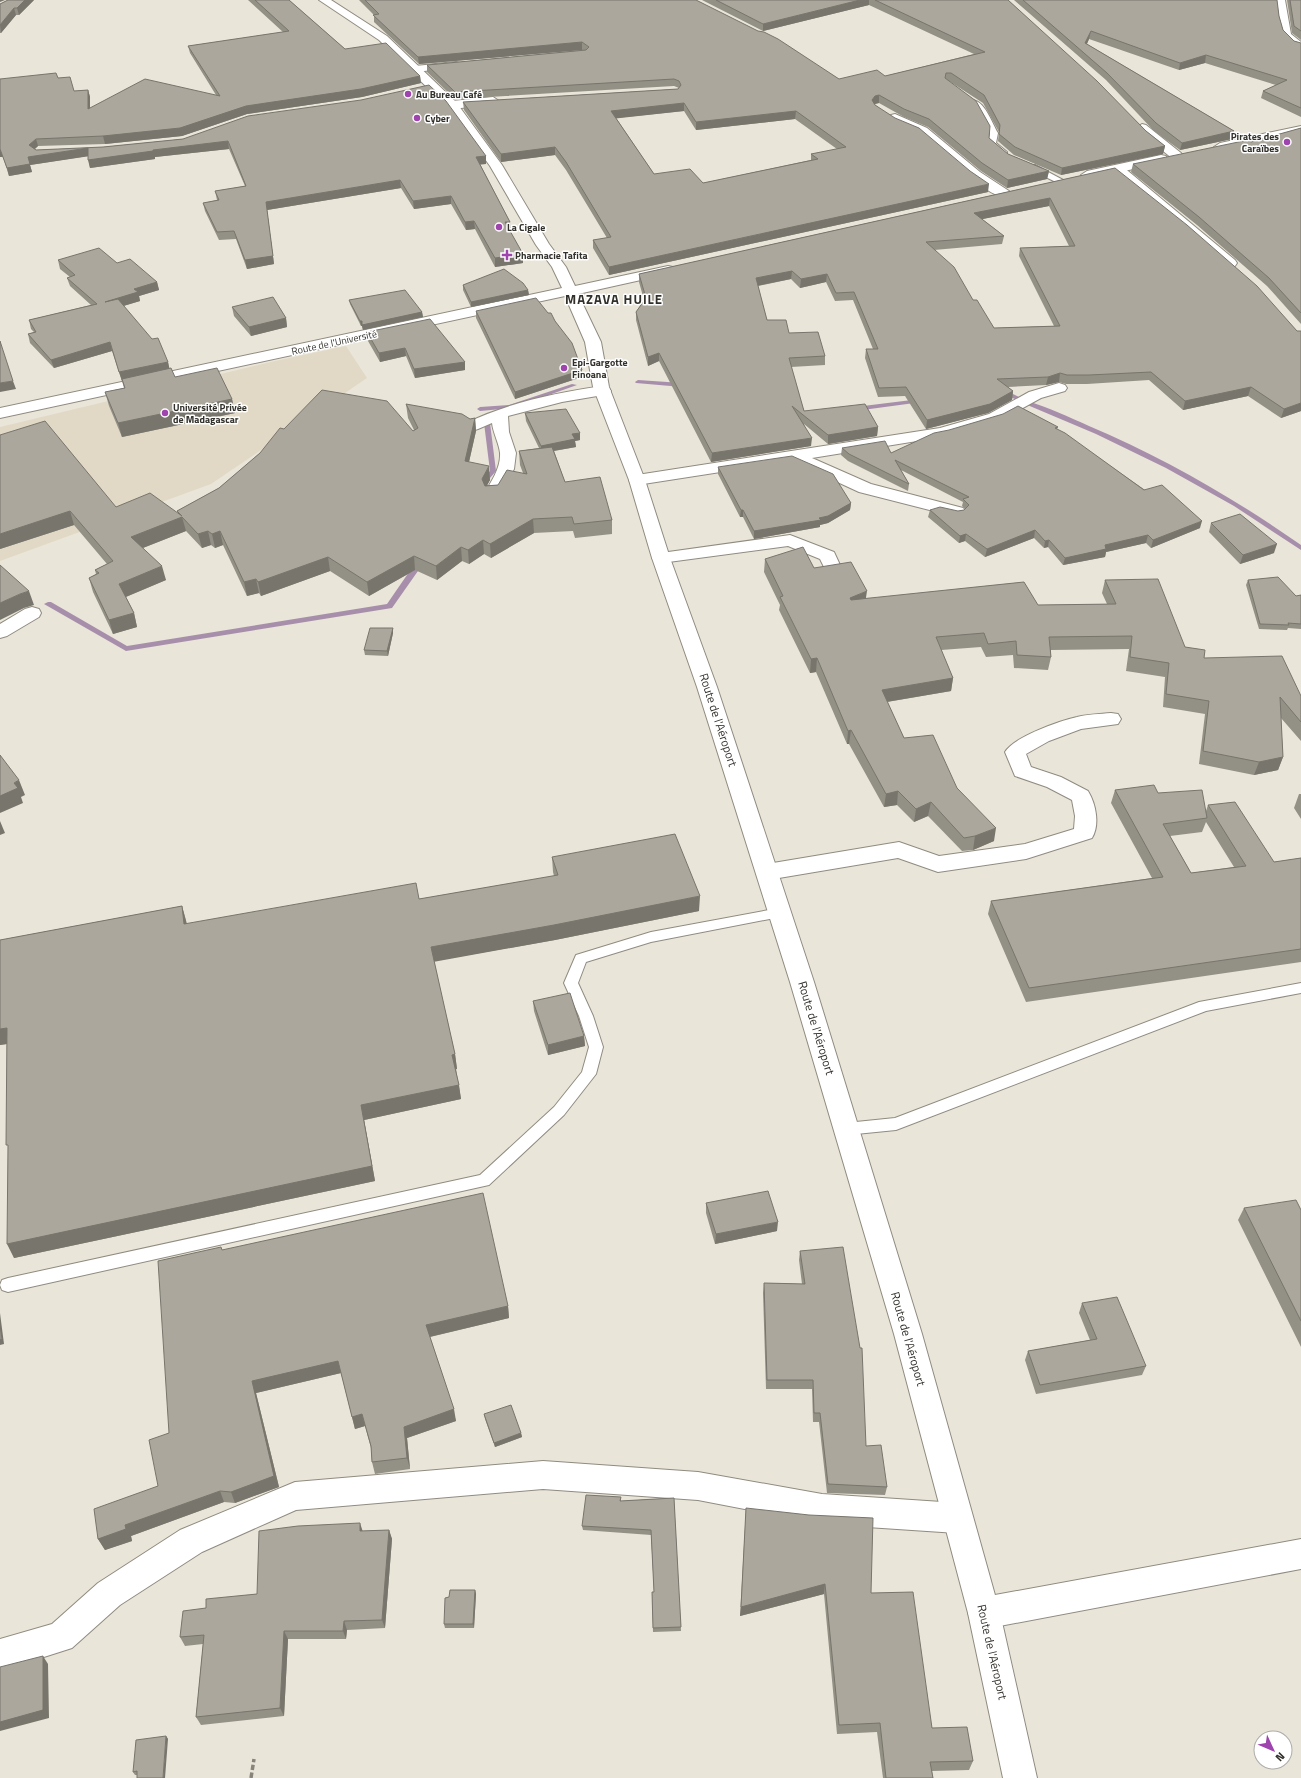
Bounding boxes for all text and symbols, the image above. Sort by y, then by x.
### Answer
place label: Au Bureau Café [416,87,482,102]
marker: Au Bureau Café [403,89,413,99]
place label: Cyber [425,111,450,126]
marker: Cyber [412,113,422,123]
place label: Pirates des Caraïbes [1231,129,1279,156]
marker: Pirates des Caraïbes [1282,137,1292,147]
place label: La Cigale [507,220,545,235]
marker: La Cigale [494,222,504,232]
place label: Pharmacie Tafita [515,248,588,263]
marker: Pharmacie Tafita [502,250,512,260]
district label: MAZAVA HUILE [565,289,663,309]
street label: Route de l'Université [290,326,378,359]
place label: Epi-Gargotte Finoana [572,355,628,382]
marker: Epi-Gargotte Finoana [559,363,569,373]
place label: Université Privée de Madagascar [173,400,247,427]
marker: Université Privée de Madagascar [160,408,170,418]
street label: Route de l'Aéroport [694,671,743,770]
street label: Route de l'Aéroport [793,979,840,1078]
street label: Route de l'Aéroport [886,1290,931,1389]
street label: Route de l'Aéroport [972,1602,1013,1702]
north arrow [1253,1730,1293,1770]
text: N [1272,1749,1289,1765]

